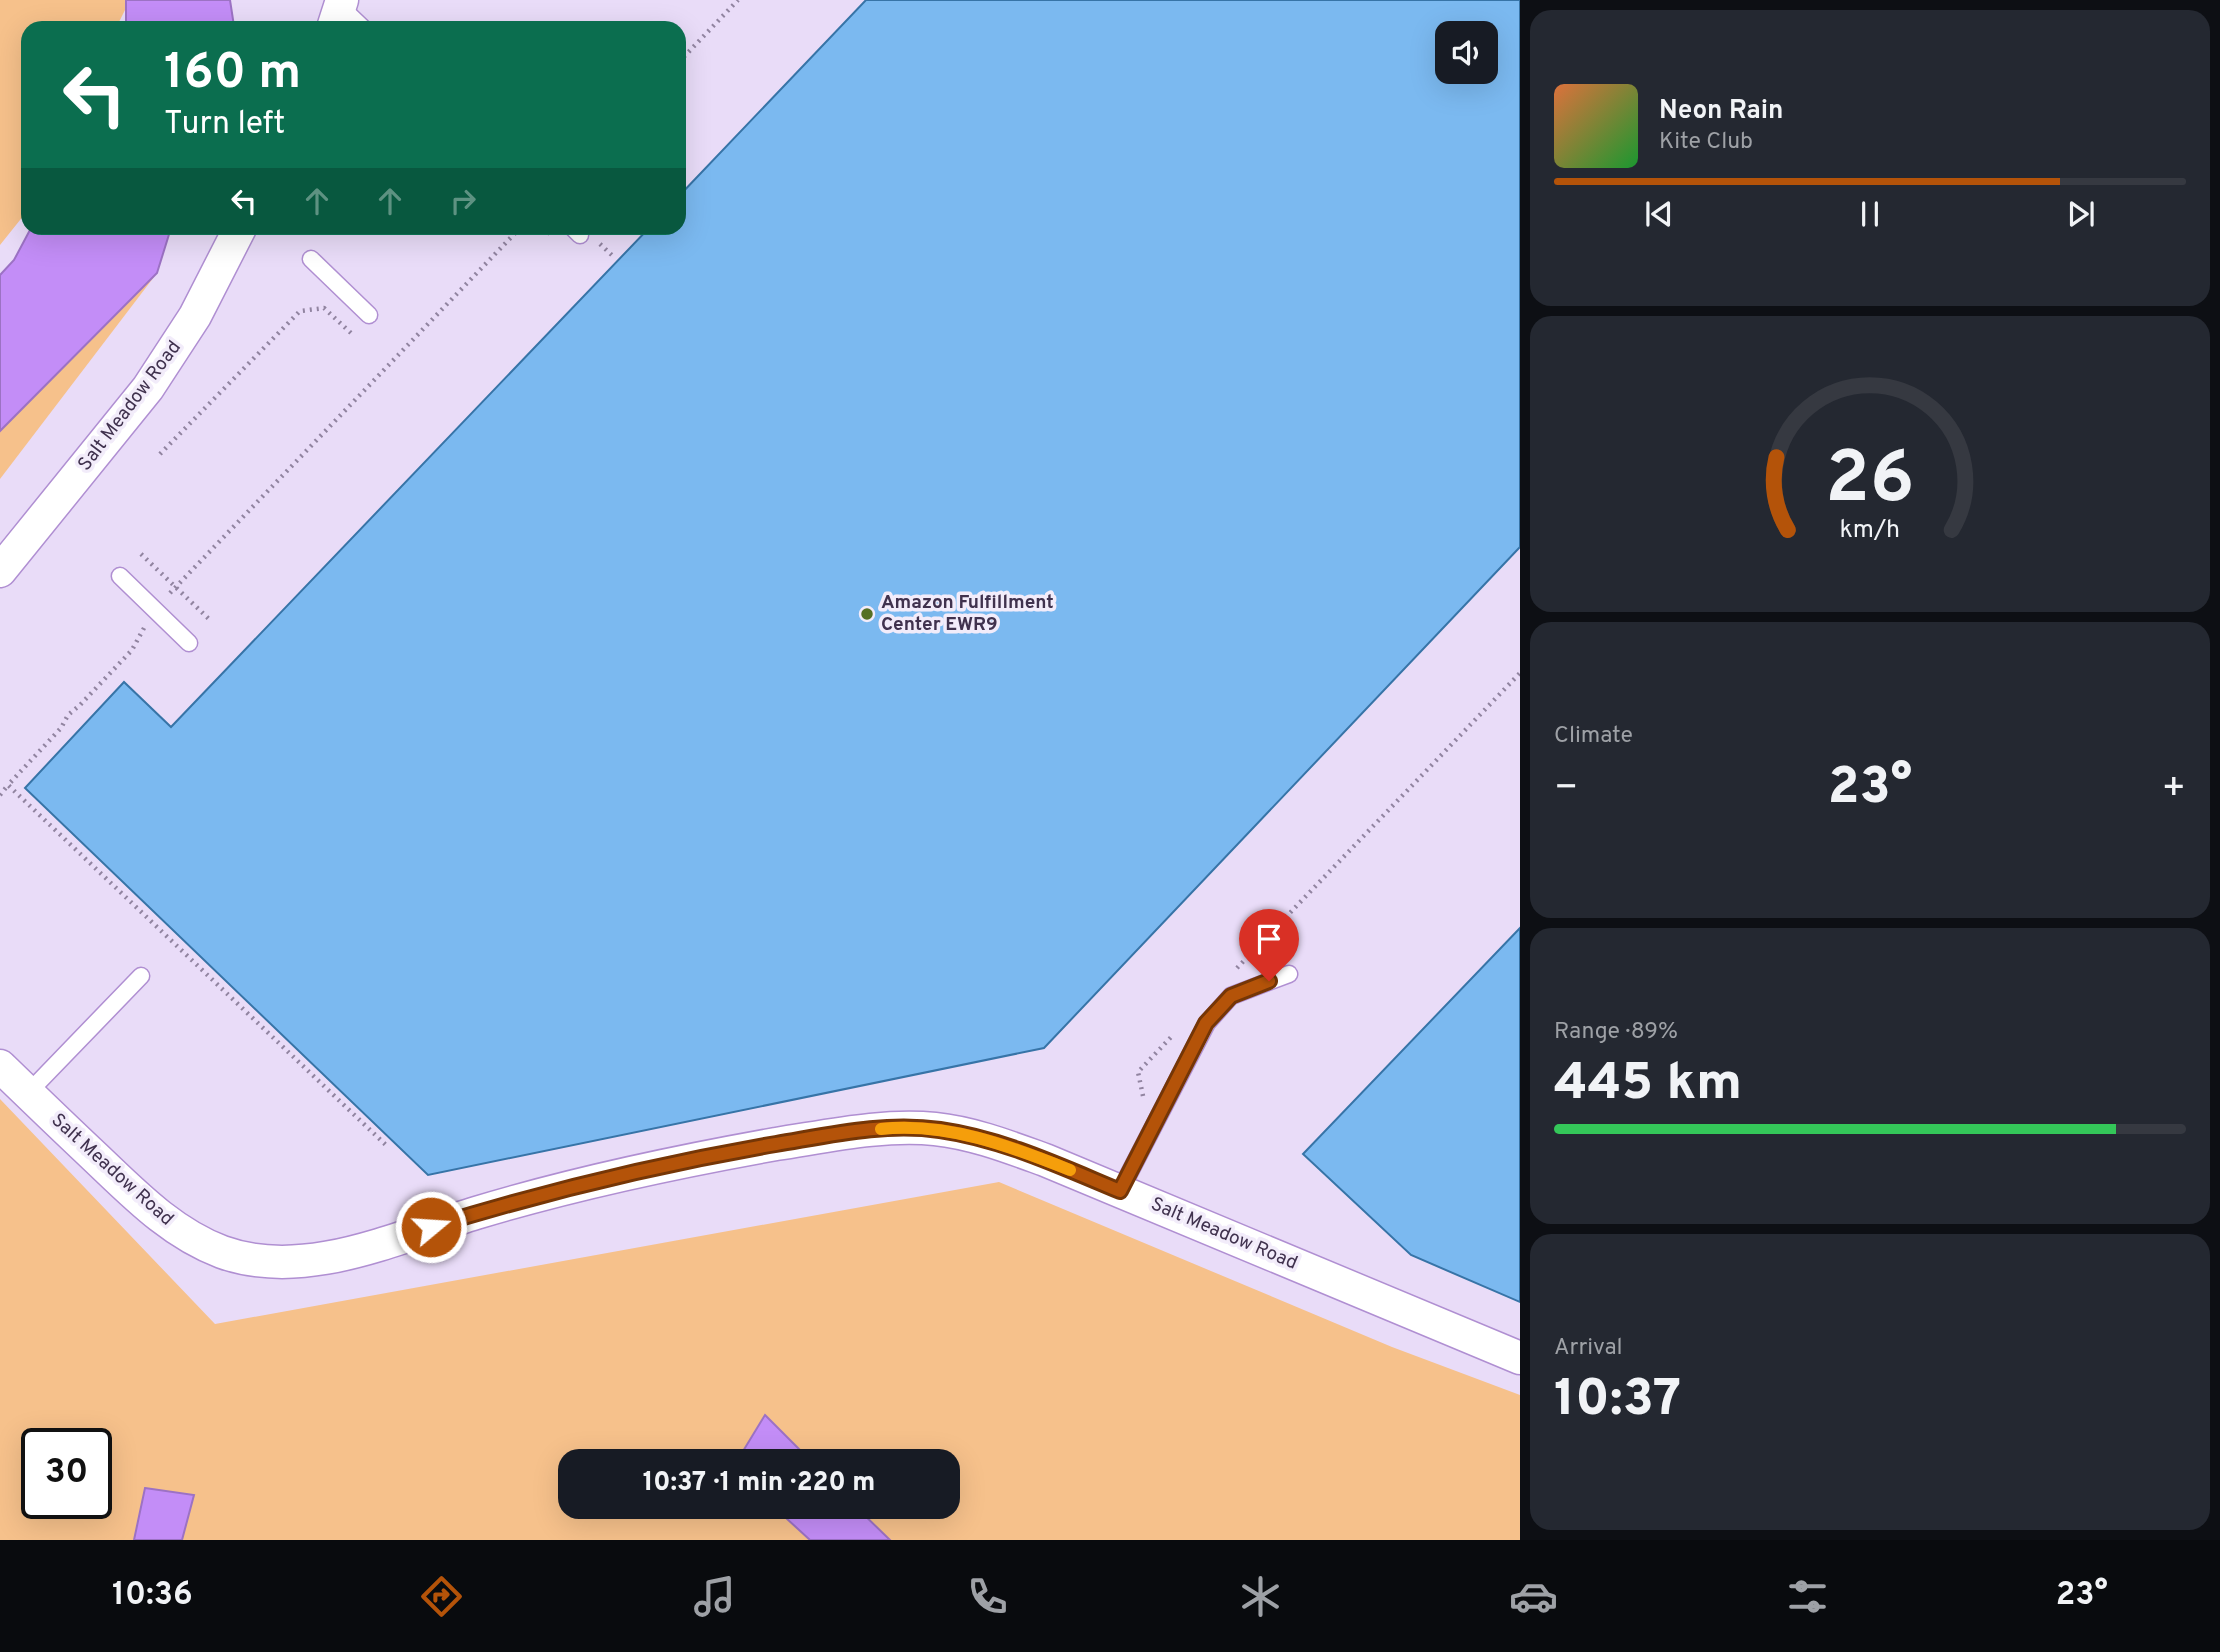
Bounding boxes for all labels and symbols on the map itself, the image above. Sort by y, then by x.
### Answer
street label: Salt Meadow Road [73,336,187,476]
place label: Amazon Fulfillment Center EWR9 [881,591,1054,637]
marker: Amazon Fulfillment Center EWR9 [859,606,875,622]
pin [1239,909,1299,981]
street label: Salt Meadow Road [46,1109,178,1231]
position arrow [394,1190,468,1264]
street label: Salt Meadow Road [1147,1192,1301,1276]
speed limit sign: 30 [21,1428,112,1519]

